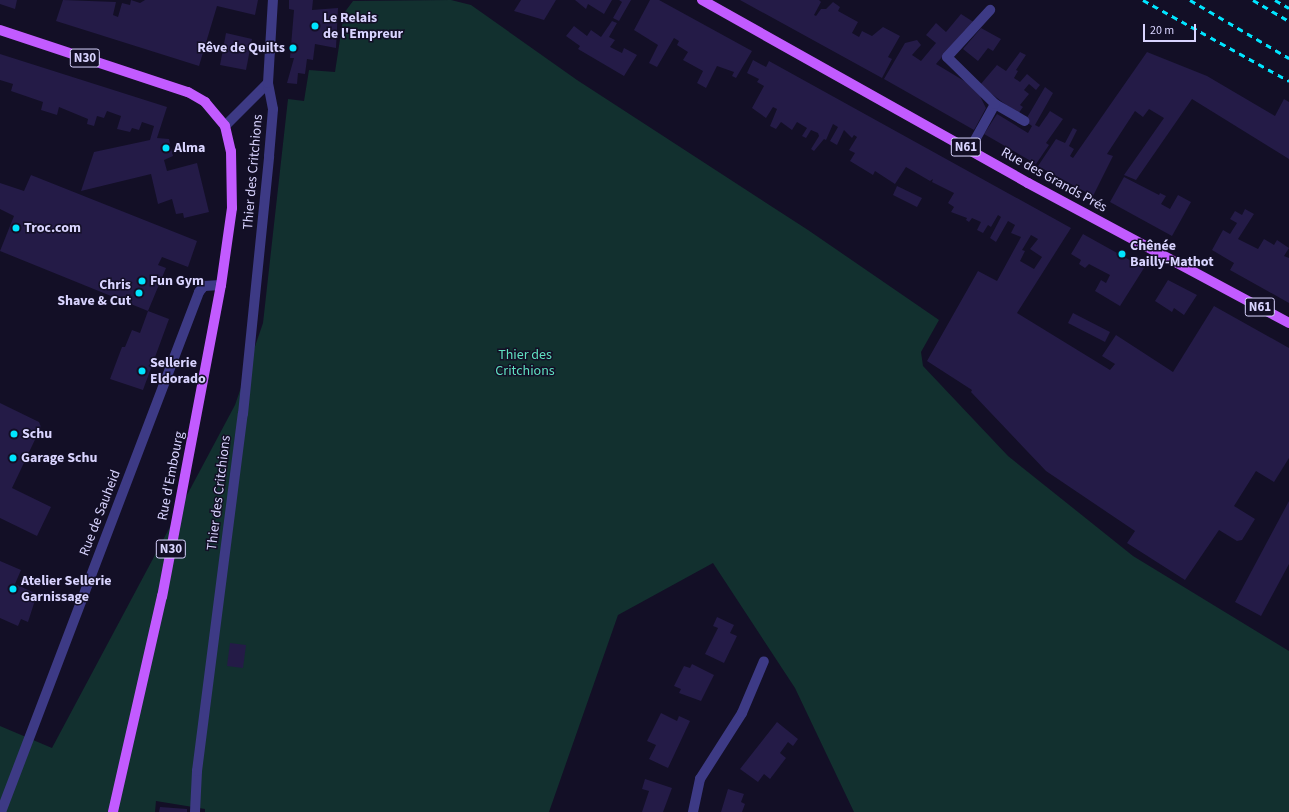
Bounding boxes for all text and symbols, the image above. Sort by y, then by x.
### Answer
place label: Le Relais de l'Empreur [323,10,403,42]
scale bar [1145,16,1198,42]
marker: Le Relais de l'Empreur [310,21,320,31]
text: 20 m [1150,22,1174,39]
place label: Rêve de Quilts [197,40,285,56]
marker: Rêve de Quilts [288,43,298,53]
road number: N30 [69,47,101,69]
street label: Thier des Critchions [240,114,266,230]
road number: N61 [950,136,982,158]
place label: Alma [174,140,205,156]
marker: Alma [161,143,171,153]
street label: Rue des Grands Prés [998,144,1110,216]
place label: Troc.com [24,220,81,236]
marker: Troc.com [11,223,21,233]
place label: Chênée Bailly-Mathot [1130,238,1214,270]
marker: Chênée Bailly-Mathot [1117,249,1127,259]
place label: Fun Gym [150,273,204,289]
marker: Fun Gym [137,276,147,286]
place label: Chris Shave & Cut [57,277,131,310]
marker: Chris Shave & Cut [134,288,144,298]
road number: N61 [1244,296,1276,318]
park label: Thier des Critchions [495,347,555,380]
place label: Sellerie Eldorado [150,355,206,388]
marker: Sellerie Eldorado [137,366,147,376]
place label: Schu [22,426,52,442]
marker: Schu [9,429,19,439]
street label: Rue d'Embourg [154,430,188,522]
street label: Thier des Critchions [204,434,234,552]
place label: Garage Schu [21,450,97,466]
marker: Garage Schu [8,453,18,463]
street label: Rue de Sauheid [76,468,124,558]
road number: N30 [155,538,187,560]
place label: Atelier Sellerie Garnissage [21,573,112,606]
marker: Atelier Sellerie Garnissage [8,584,18,594]

